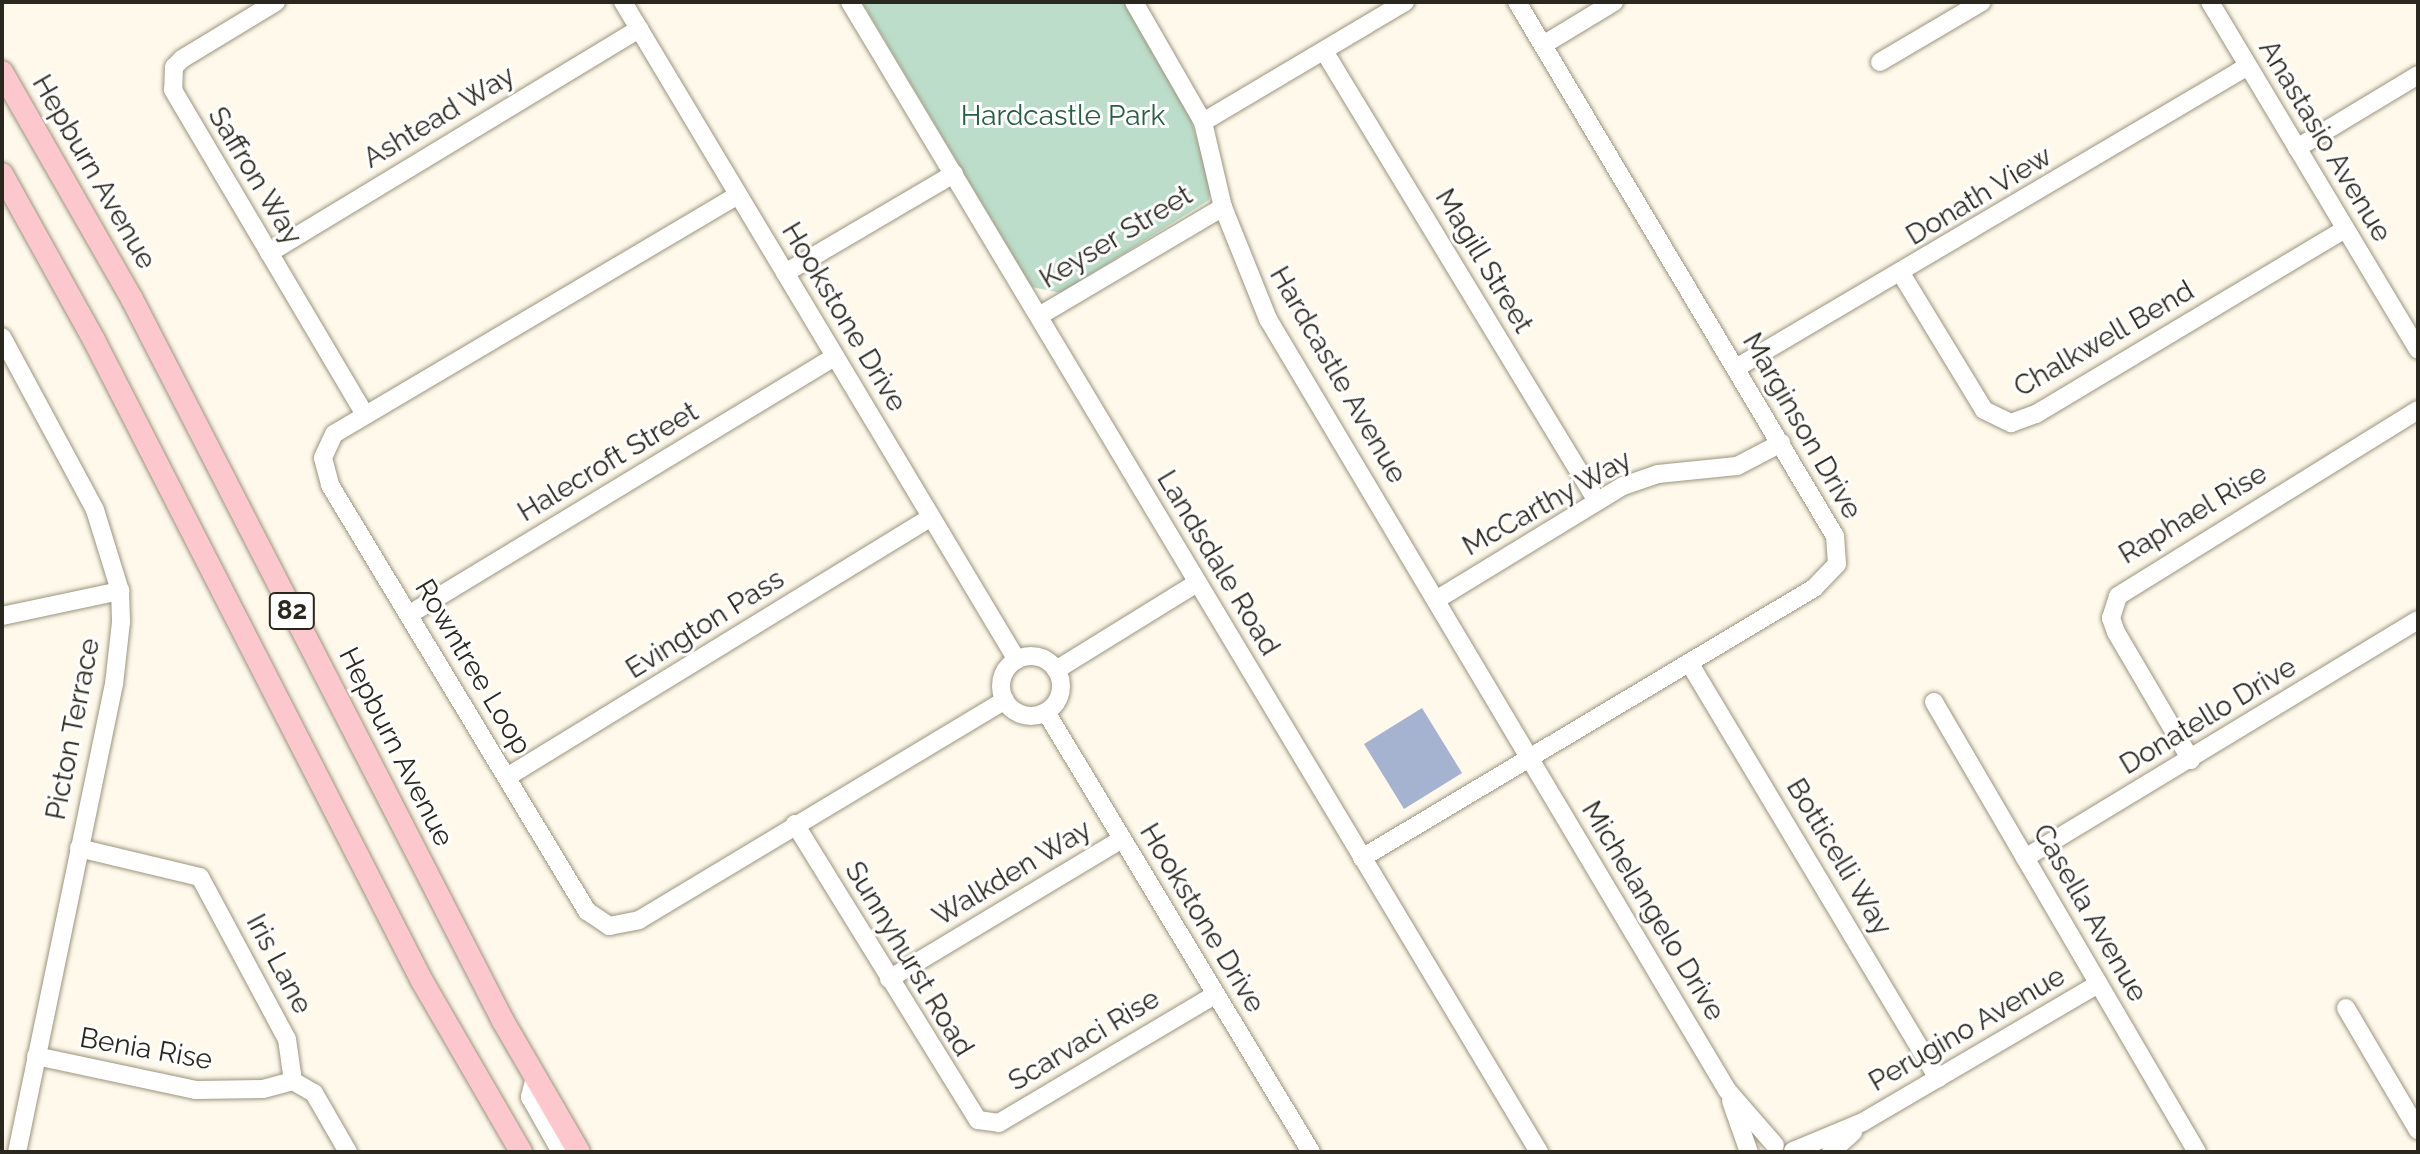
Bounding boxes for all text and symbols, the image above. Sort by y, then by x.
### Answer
street label: Anastasio Avenue [2251,34,2399,248]
street label: Ashtead Way [357,58,521,176]
street label: Hepburn Avenue [25,69,163,275]
park label: Hardcastle Park [961,99,1165,133]
street label: Saffron Way [200,101,310,251]
street label: Donath View [1900,139,2058,253]
street label: Keyser Street [1033,178,1199,296]
street label: Magill Street [1428,182,1540,340]
street label: Hookstone Drive [774,216,914,418]
street label: Hardcastle Avenue [1262,260,1414,490]
street label: Chalkwell Bend [2008,274,2200,404]
street label: Marginson Drive [1735,327,1869,525]
street label: Halecroft Street [512,395,704,529]
street label: McCarthy Way [1456,442,1638,564]
street label: Raphael Rise [2113,456,2273,572]
street label: Landsdale Road [1150,464,1286,662]
street label: Evington Pass [620,562,790,686]
street label: Rowntree Loop [408,573,538,761]
road number: 82 [268,589,316,633]
street label: Picton Terrace [39,635,107,823]
street label: Hepburn Avenue [331,642,461,852]
street label: Donatello Drive [2114,650,2302,782]
street label: Botticelli Way [1779,772,1899,942]
street label: Michelangelo Drive [1574,795,1732,1027]
street label: Walkden Way [926,812,1098,934]
street label: Hookstone Drive [1132,817,1272,1019]
street label: Casella Avenue [2025,818,2155,1008]
street label: Sunnyhurst Road [838,856,980,1062]
street label: Iris Lane [239,908,319,1020]
street label: Perugino Avenue [1863,959,2071,1099]
street label: Scarvaci Rise [1002,982,1166,1098]
street label: Benia Rise [77,1021,215,1077]

